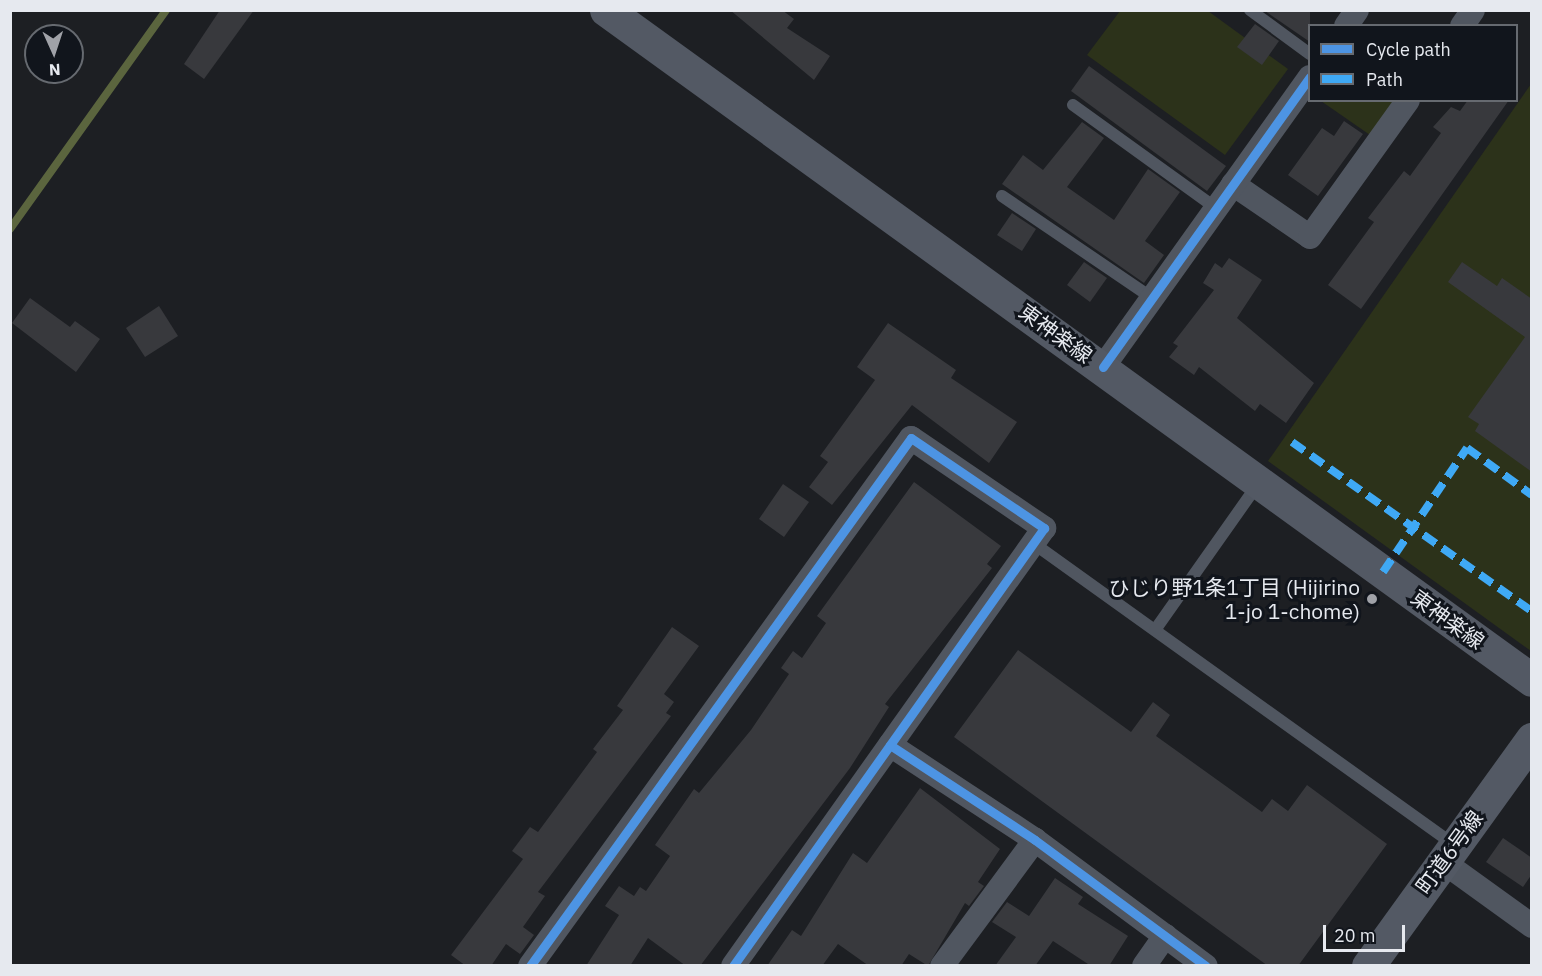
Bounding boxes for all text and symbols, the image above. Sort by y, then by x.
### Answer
north arrow [24,24,84,84]
legend [1308,24,1518,102]
text: Cycle path [1366,38,1451,61]
text: N [49,60,61,80]
text: Path [1366,68,1403,91]
street label: 東神楽線 [1015,298,1097,368]
place label: ひじり野1条1丁目 (Hijirino 1-jo 1-chome) [1109,574,1360,624]
street label: 東神楽線 [1407,584,1489,654]
marker: ひじり野1条1丁目 (Hijirino 1-jo 1-chome) [1365,592,1379,606]
street label: 町道6号線 [1410,806,1488,898]
scale bar [1326,913,1408,951]
text: 20 m [1334,924,1376,947]

